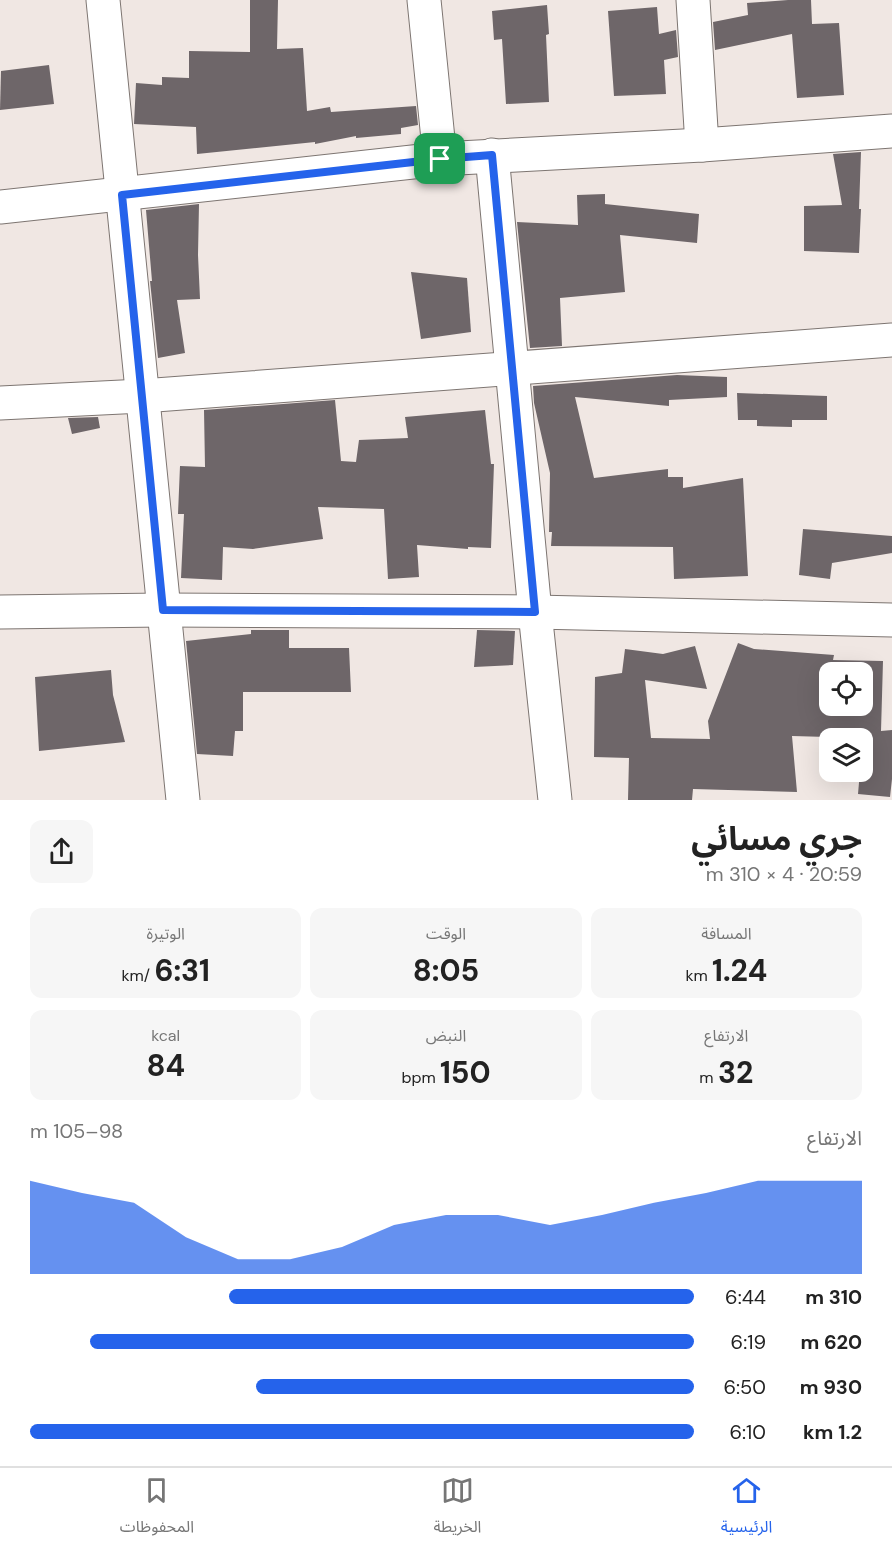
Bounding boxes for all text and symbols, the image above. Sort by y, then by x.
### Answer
pin [414,133,465,184]
icon: arrive [423,142,456,175]
map controls [819,662,873,782]
button: locate [819,662,873,716]
button: layers [819,728,873,782]
text: جري مسائي [691,817,862,860]
button: share [30,820,93,883]
text: 20:59 · 4 × 310 m [706,861,862,887]
text: الوتيرة [146,923,185,944]
text: الوقت [426,923,466,944]
text: المسافة [701,923,752,944]
text: 6:31 [154,951,210,990]
text: 8:05 [413,951,479,990]
text: 1.24 [712,951,767,990]
text: /km [122,965,154,986]
text: km [685,965,712,986]
text: kcal [151,1025,180,1046]
text: النبض [426,1025,466,1046]
text: الارتفاع [704,1025,748,1046]
text: 84 [146,1046,185,1085]
text: 150 [440,1053,491,1092]
text: 32 [718,1053,753,1092]
text: bpm [401,1067,440,1088]
text: m [699,1067,718,1088]
text: 98–105 m [30,1118,123,1144]
text: الارتفاع [807,1125,862,1151]
text: 6:44 [725,1284,766,1310]
text: 310 m [805,1284,862,1310]
text: 6:19 [731,1329,766,1355]
text: 620 m [800,1329,862,1355]
text: 6:50 [724,1374,766,1400]
text: 930 m [800,1374,862,1400]
text: 6:10 [729,1419,766,1445]
text: 1.2 km [803,1419,862,1445]
tab: المحفوظات [120,1474,194,1544]
tab: الخريطة [433,1474,481,1544]
tab: الرئيسية [721,1474,772,1544]

